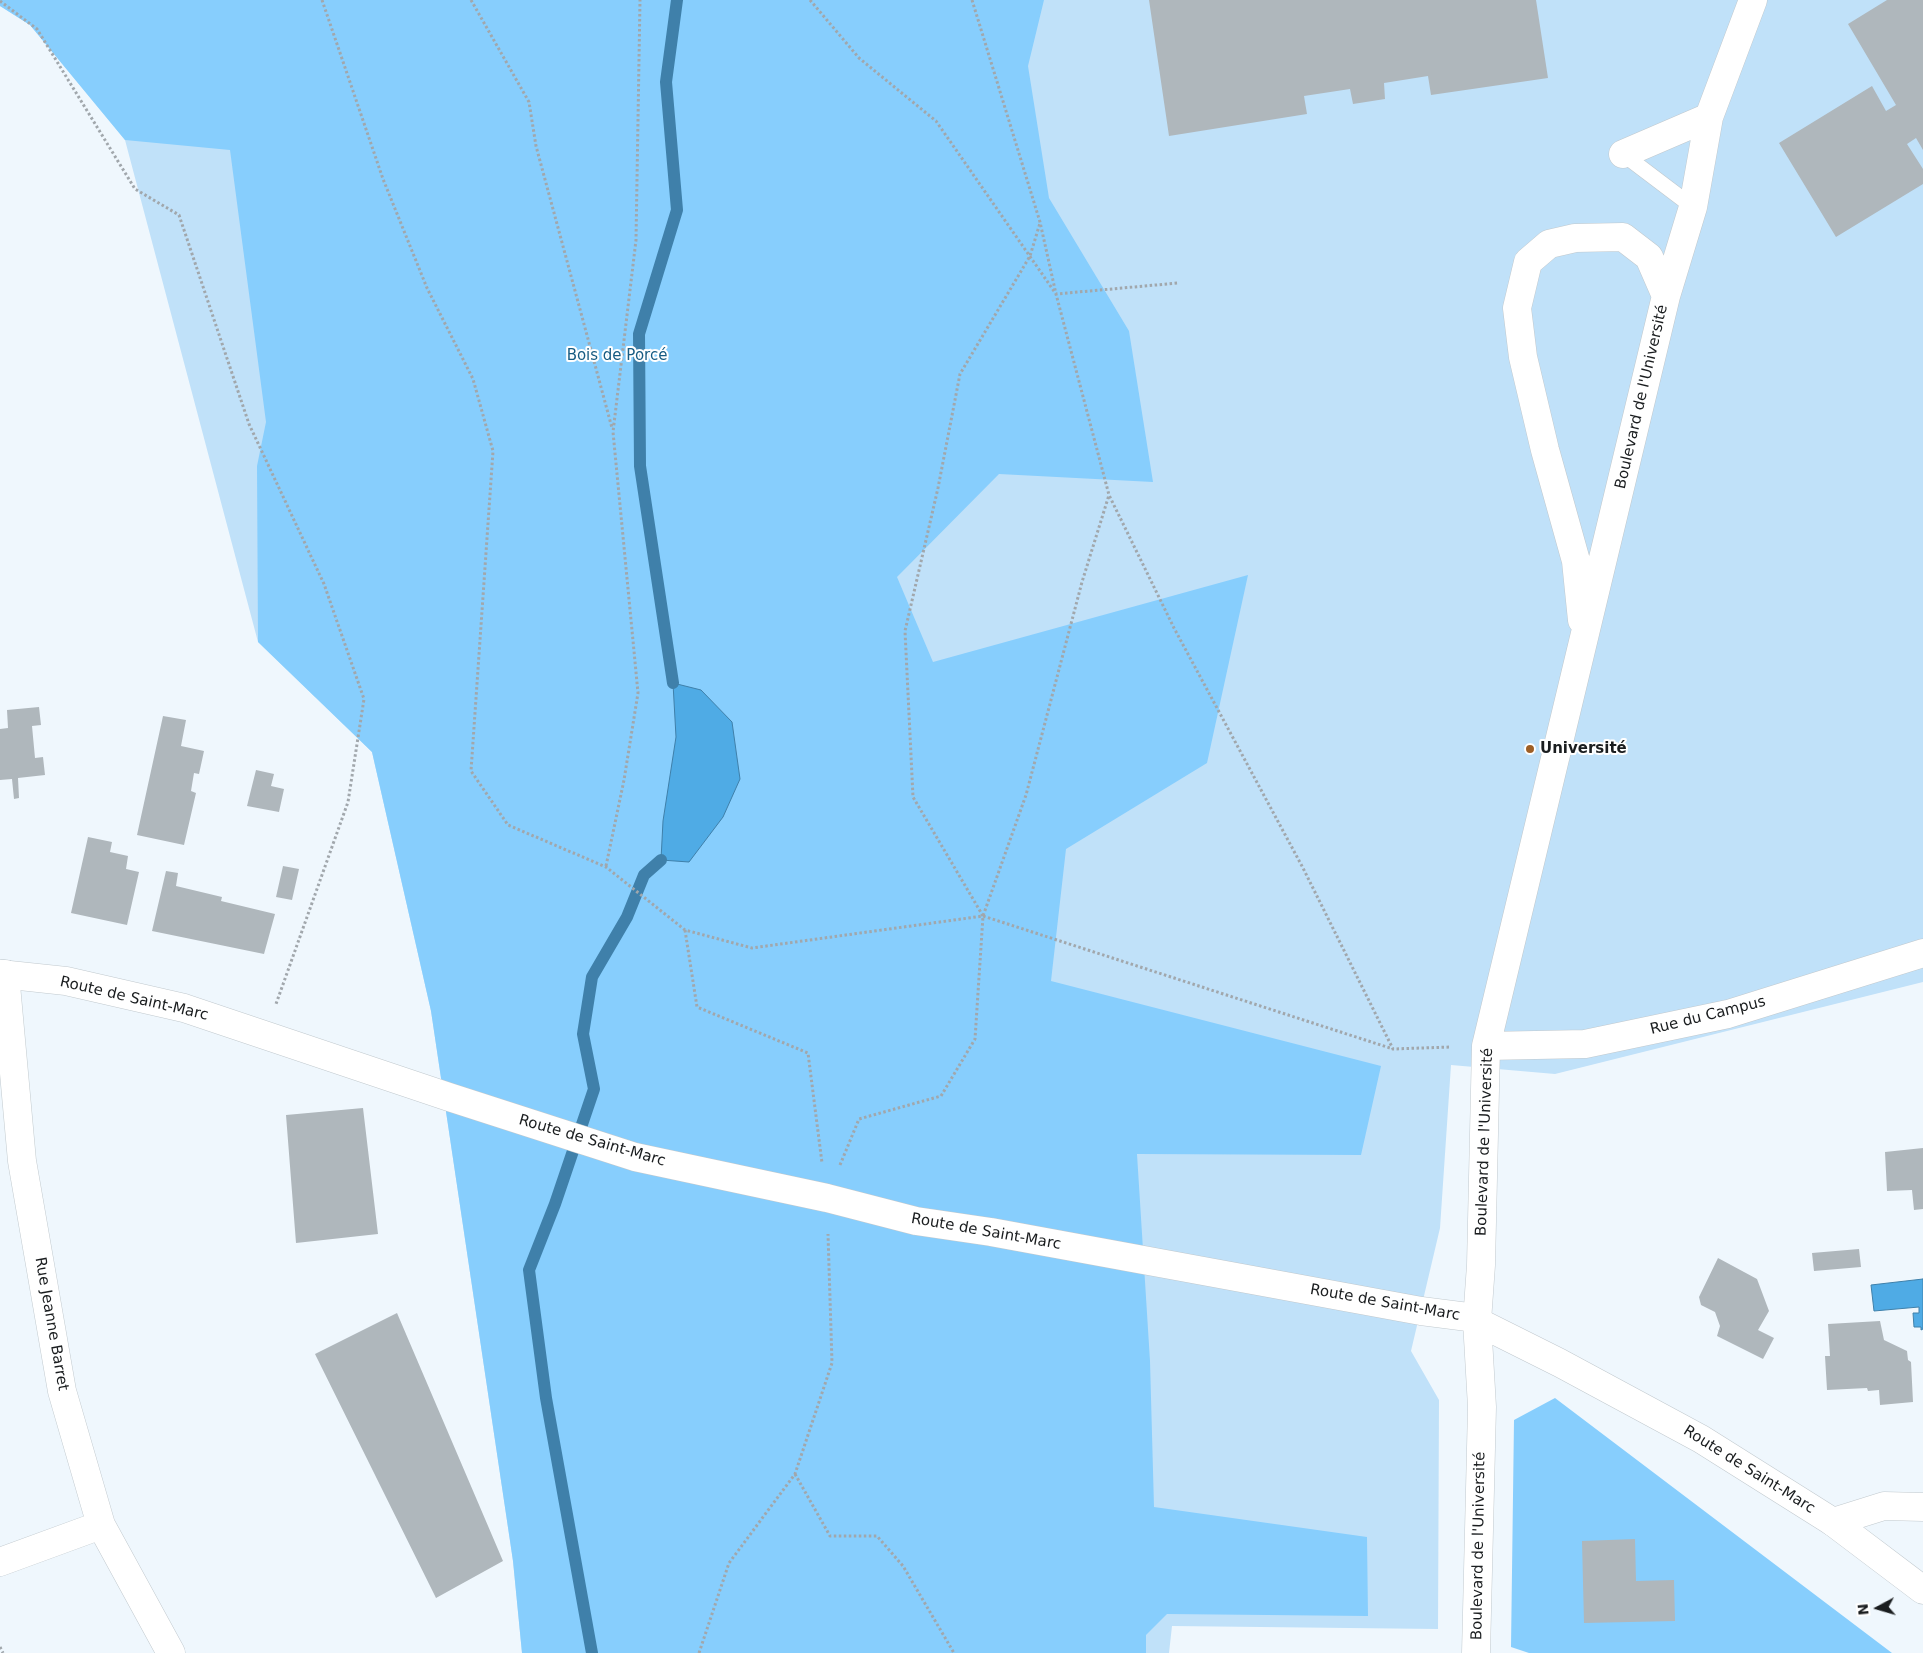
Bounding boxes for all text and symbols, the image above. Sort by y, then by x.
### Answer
street label: Boulevard de l'Université [1612,303,1672,491]
park label: Bois de Porcé [567,347,667,365]
place label: Université [1540,740,1627,758]
marker: Université [1524,743,1536,755]
street label: Route de Saint-Marc [58,973,210,1025]
street label: Rue du Campus [1648,993,1768,1039]
street label: Boulevard de l'Université [1473,1048,1497,1236]
street label: Route de Saint-Marc [517,1111,667,1171]
street label: Route de Saint-Marc [910,1210,1062,1254]
street label: Rue Jeanne Barret [30,1256,72,1392]
street label: Route de Saint-Marc [1309,1281,1461,1325]
street label: Route de Saint-Marc [1680,1422,1818,1518]
street label: Boulevard de l'Université [1468,1452,1490,1640]
north arrow [1853,1583,1903,1633]
text: N [1855,1603,1872,1616]

